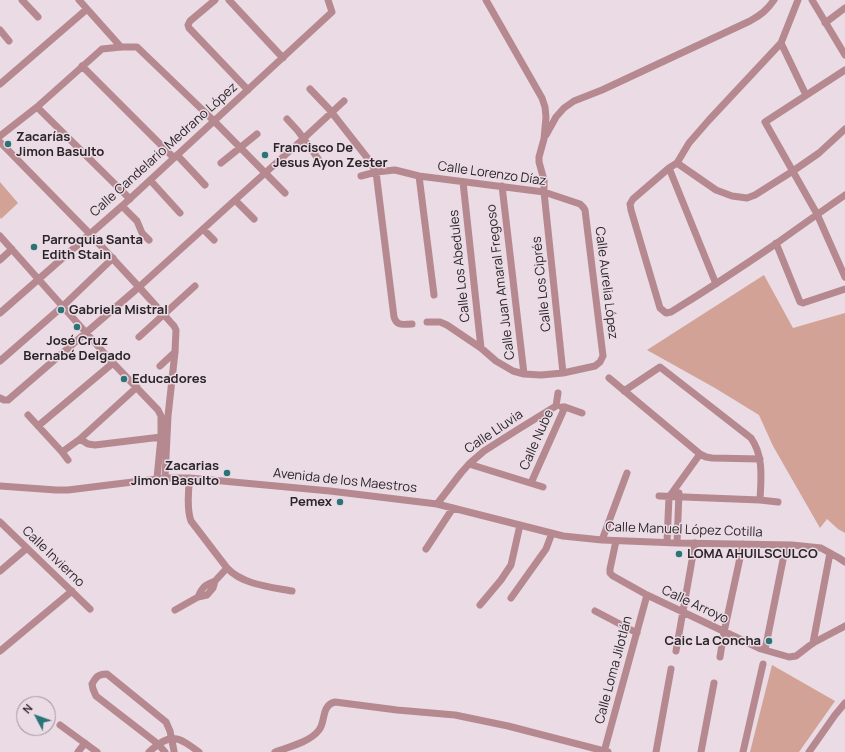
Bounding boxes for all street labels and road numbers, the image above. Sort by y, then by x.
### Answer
street label: Calle Candelario Medrano López [87,80,241,220]
street label: Calle Lorenzo Díaz [437,159,547,189]
street label: Calle Juan Amaral Fregoso [484,203,518,361]
street label: Calle Los Abedules [446,209,474,323]
street label: Calle Aurelia López [591,226,621,340]
street label: Calle Los Ciprés [529,236,555,332]
street label: Calle Lluvia [462,407,526,457]
street label: Calle Nube [517,407,557,473]
street label: Avenida de los Maestros [272,466,418,496]
street label: Calle Manuel López Cotilla [605,519,763,541]
street label: Calle Invierno [19,523,87,591]
street label: Calle Arroyo [659,583,731,627]
street label: Calle Loma Jilotlán [592,614,636,726]

